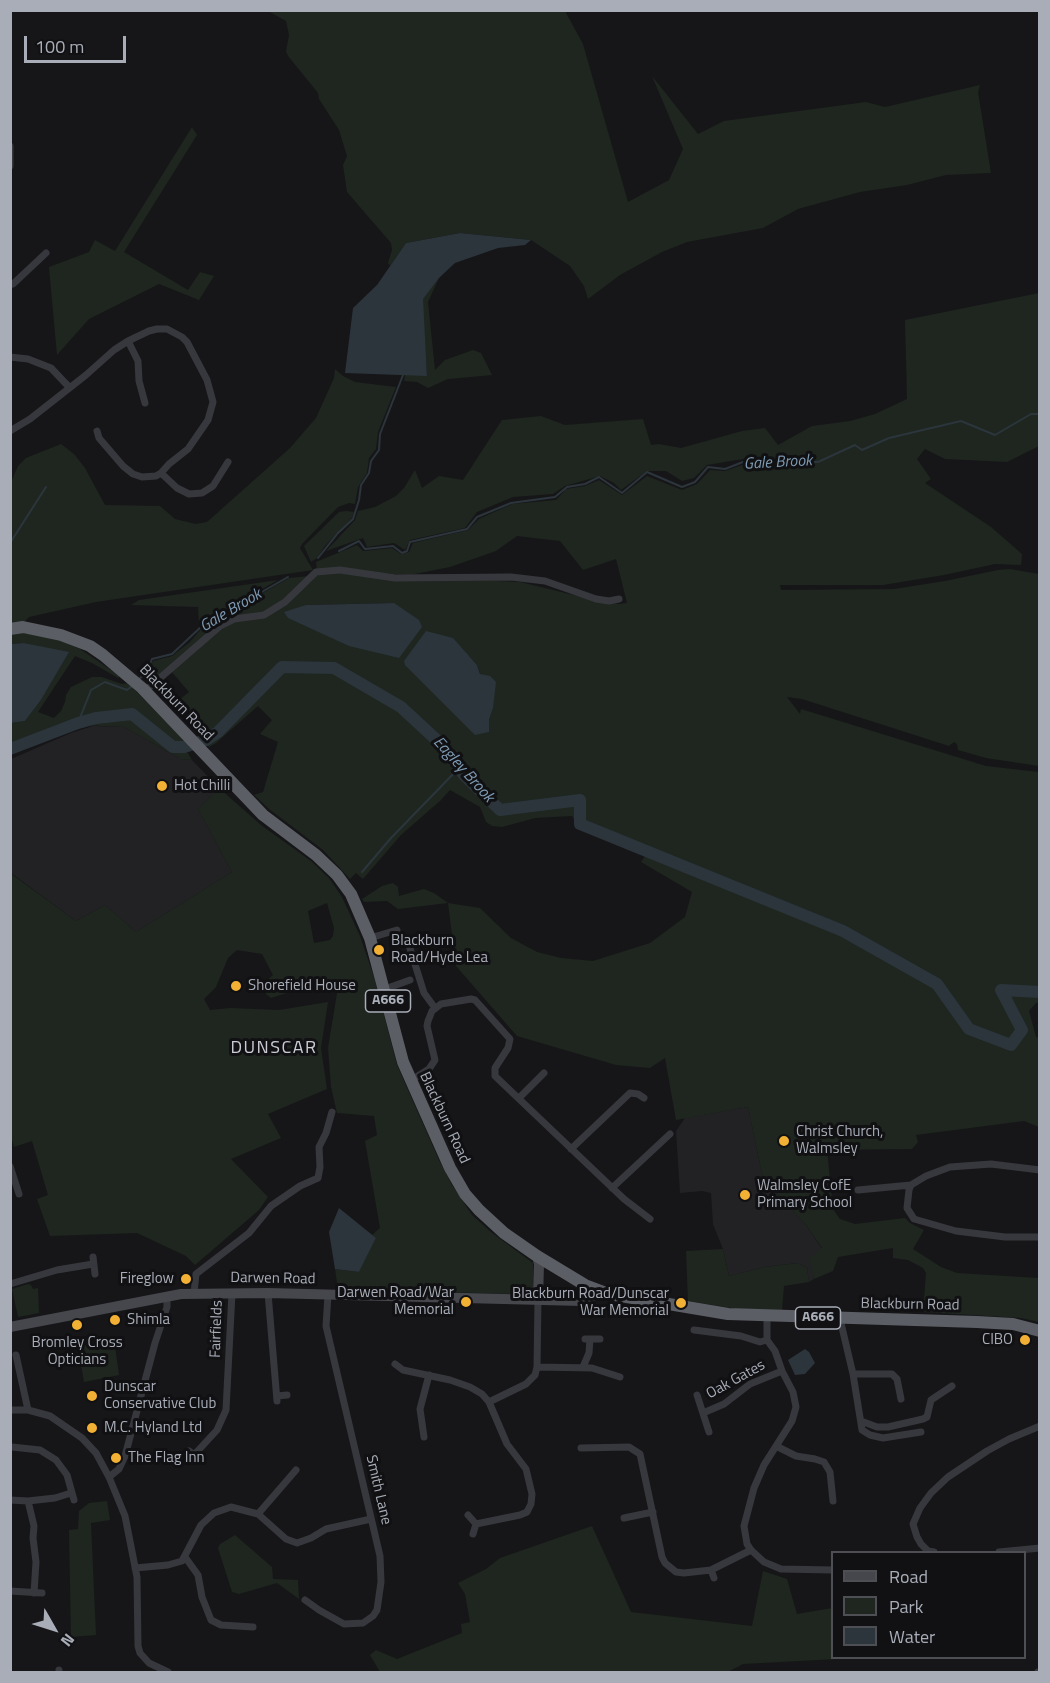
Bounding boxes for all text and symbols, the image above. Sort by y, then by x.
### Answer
scale bar [27,24,129,62]
text: 100 m [35,33,84,60]
water label: Gale Brook [743,452,813,474]
water label: Gale Brook [197,585,265,637]
street label: Blackburn Road [135,661,217,745]
water label: Eagley Brook [428,733,498,807]
place label: Hot Chilli [174,777,230,795]
marker: Hot Chilli [155,779,169,793]
place label: Blackburn Road/Hyde Lea [391,932,488,967]
marker: Blackburn Road/Hyde Lea [372,943,386,957]
place label: Shorefield House [248,977,356,995]
marker: Shorefield House [229,979,243,993]
road number: A666 [366,990,410,1012]
district label: DUNSCAR [230,1038,318,1060]
street label: Blackburn Road [415,1069,473,1167]
place label: Christ Church, Walmsley [796,1123,883,1158]
marker: Christ Church, Walmsley [777,1134,791,1148]
place label: Walmsley CofE Primary School [757,1177,852,1212]
marker: Walmsley CofE Primary School [738,1188,752,1202]
street label: Darwen Road [230,1269,316,1289]
place label: Fireglow [120,1270,174,1288]
marker: Fireglow [179,1272,193,1286]
place label: Darwen Road/War Memorial [337,1284,454,1319]
place label: Blackburn Road/Dunscar War Memorial [512,1285,669,1320]
marker: Darwen Road/War Memorial [459,1295,473,1309]
street label: Blackburn Road [860,1295,960,1315]
marker: Blackburn Road/Dunscar War Memorial [674,1296,688,1310]
street label: Fairfields [207,1300,227,1358]
road number: A666 [796,1307,840,1329]
place label: Shimla [127,1311,170,1329]
marker: Shimla [108,1313,122,1327]
marker: Bromley Cross Opticians [70,1318,84,1332]
place label: CIBO [982,1331,1013,1349]
marker: CIBO [1018,1333,1032,1347]
place label: Bromley Cross Opticians [31,1334,123,1369]
street label: Oak Gates [703,1357,769,1403]
place label: Dunscar Conservative Club [104,1378,216,1413]
marker: Dunscar Conservative Club [85,1389,99,1403]
place label: M.C. Hyland Ltd [104,1419,202,1437]
marker: M.C. Hyland Ltd [85,1421,99,1435]
place label: The Flag Inn [128,1449,204,1467]
marker: The Flag Inn [109,1451,123,1465]
street label: Smith Lane [361,1453,395,1527]
legend [831,1551,1026,1659]
text: Road [889,1563,928,1590]
text: Park [889,1593,923,1620]
north arrow [24,1599,84,1659]
text: Water [889,1623,935,1650]
text: N [55,1628,81,1652]

